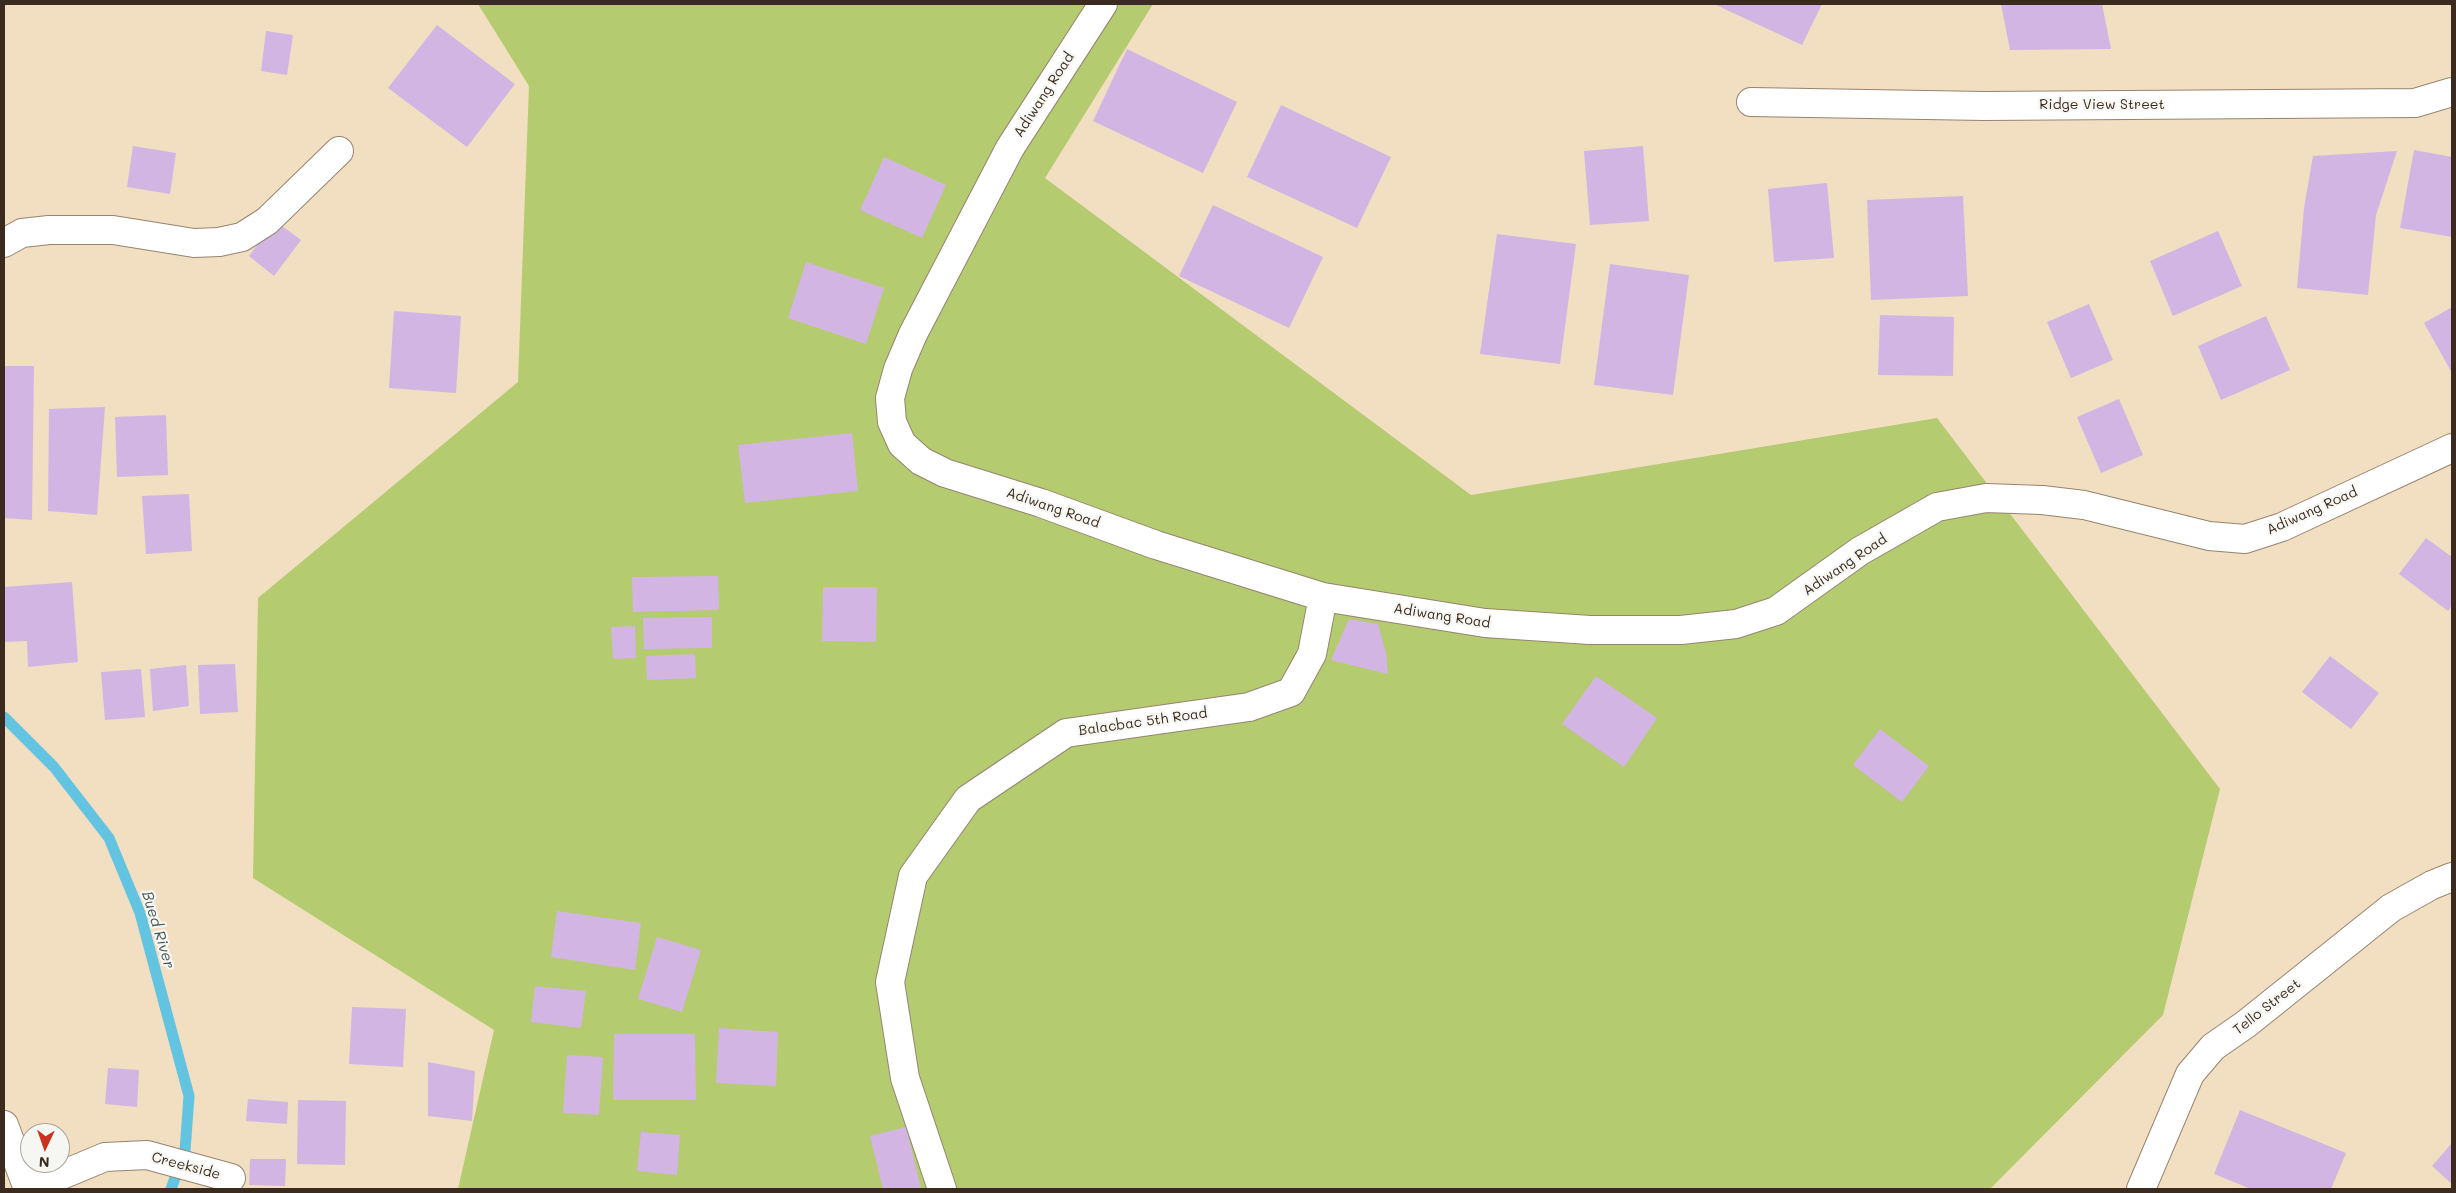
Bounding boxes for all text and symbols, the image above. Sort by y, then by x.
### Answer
street label: Adiwang Road [1010,49,1078,141]
street label: Ridge View Street [2039,97,2165,113]
street label: Adiwang Road [2264,483,2360,539]
street label: Adiwang Road [1004,484,1102,532]
street label: Adiwang Road [1800,531,1890,599]
street label: Adiwang Road [1392,600,1492,632]
street label: Balacbac 5th Road [1078,705,1208,739]
water label: Bued River [138,889,178,971]
street label: Tello Street [2230,975,2304,1039]
north arrow [20,1123,70,1173]
street label: Creekside [150,1149,222,1183]
text: N [38,1153,50,1172]

